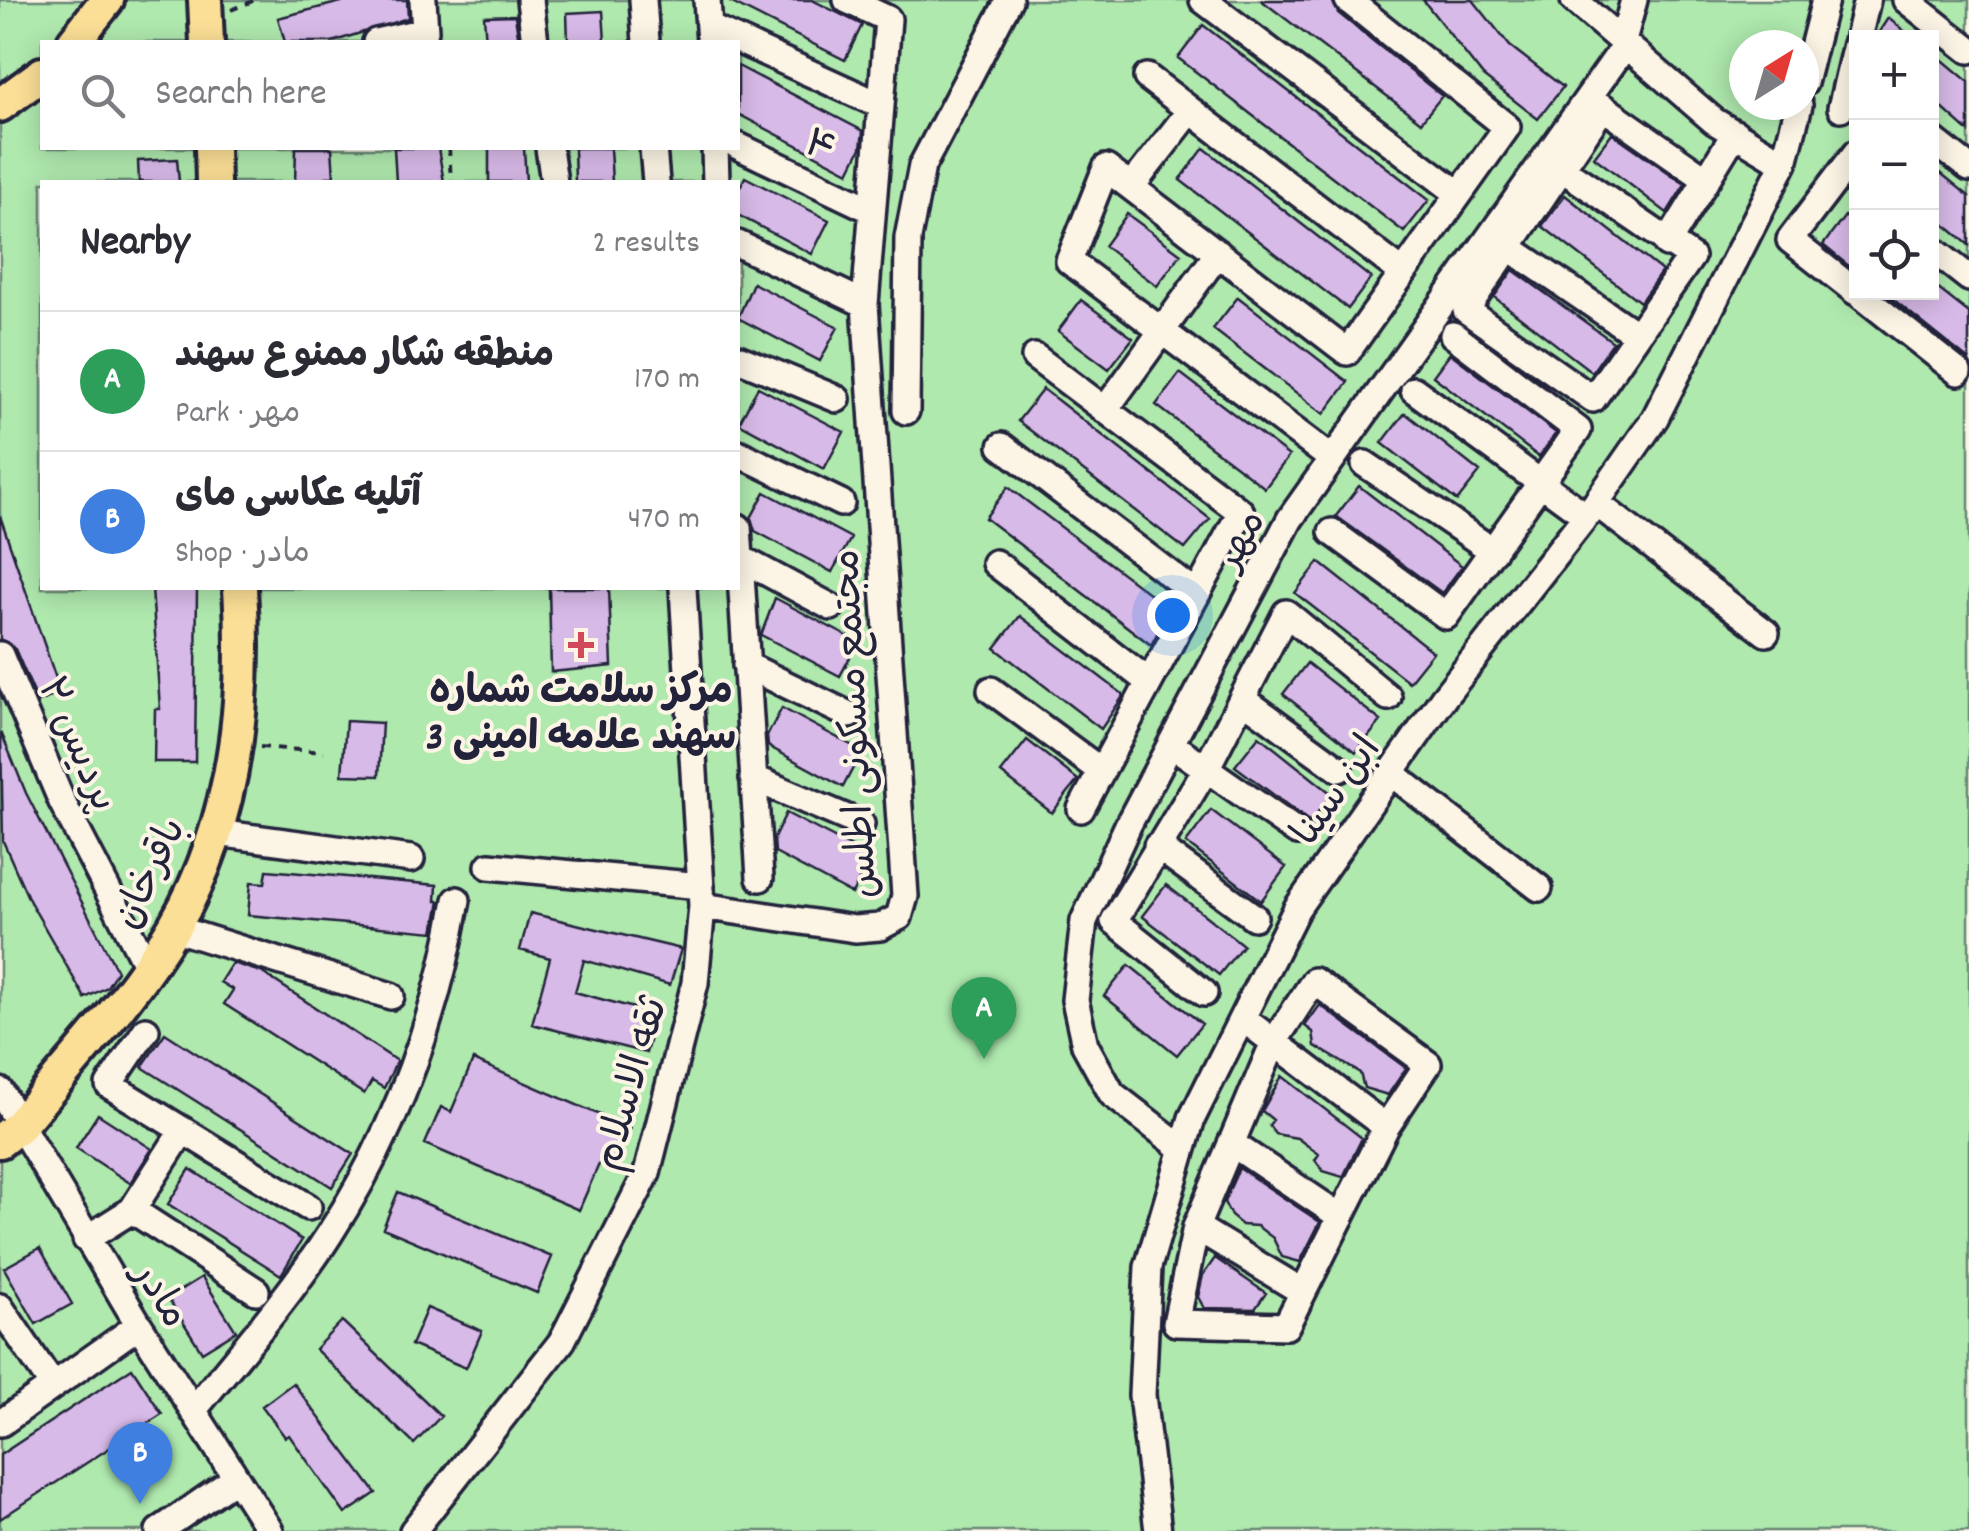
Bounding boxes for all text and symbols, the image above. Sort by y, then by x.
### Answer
north arrow [1729,30,1819,120]
map controls [1849,30,1939,300]
button: + [1849,30,1939,120]
search box [40,40,740,150]
icon: search [75,68,130,123]
text: Search here [155,68,327,123]
street label: ۴ [792,118,844,182]
button: − [1849,120,1939,210]
button: locate [1849,210,1939,300]
text: Nearby [80,215,190,275]
text: 2 results [593,222,700,268]
text: منطقه شکار ممنوع سهند [175,330,554,385]
text: A [104,358,121,404]
text: 170 m [634,358,700,404]
text: Park · مهر [175,392,300,438]
text: آتلیه عکاسی مای [175,470,421,525]
text: B [105,498,120,544]
text: 470 m [628,498,700,544]
street label: مهر [1203,501,1283,584]
text: Shop · مادر [175,532,310,578]
street label: مجتمع مسکونی اطلس [821,548,896,900]
your location [1147,590,1198,641]
marker: مرکز سلامت شماره 3 سهند علامه امینی [568,632,594,658]
place label: مرکز سلامت شماره 3 سهند علامه امینی [426,666,736,769]
street label: پردیس ۲ [19,669,129,822]
street label: ابن سینا [1281,726,1398,860]
street label: باقرخان [102,810,204,940]
pin: A [952,976,1016,1059]
street label: ثقه الاسلام [582,990,686,1178]
street label: مادر [113,1250,200,1341]
pin: B [108,1422,172,1504]

